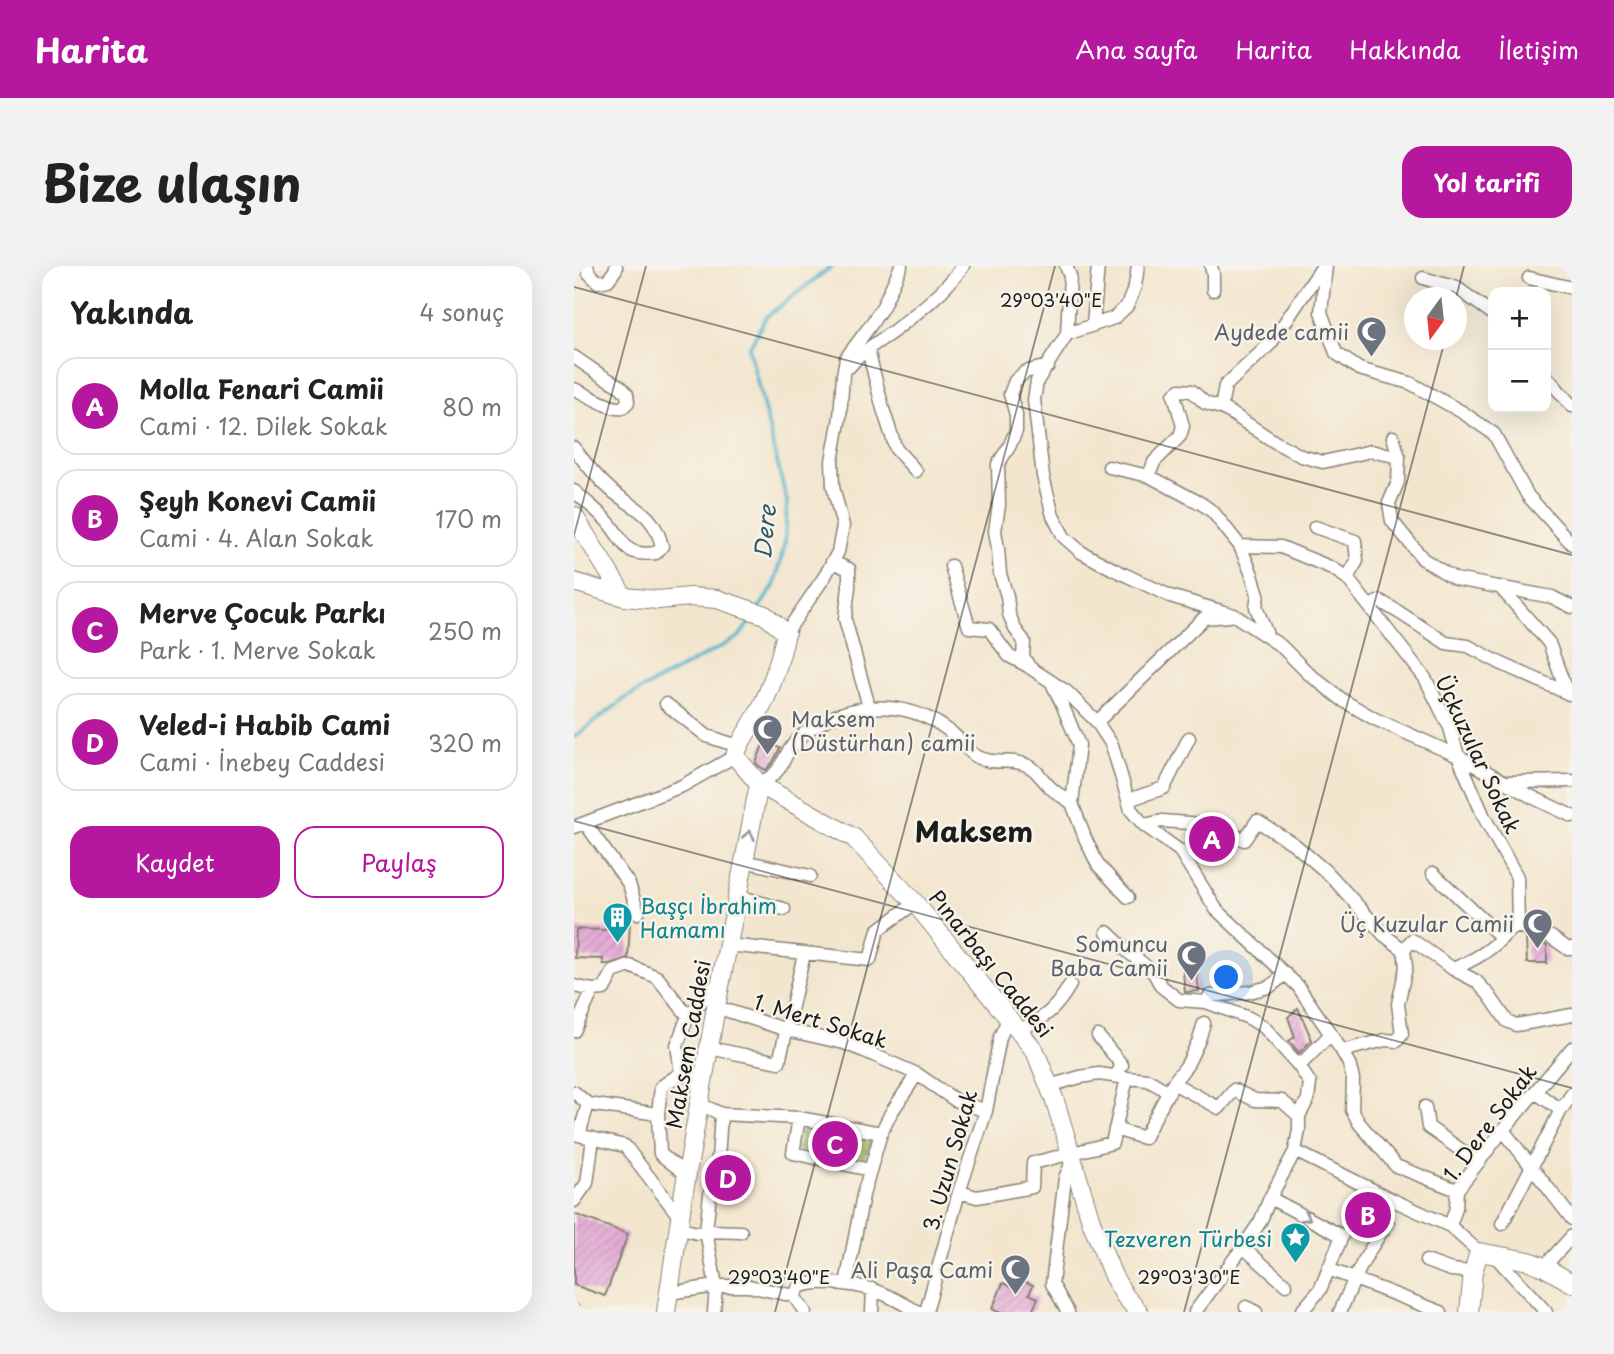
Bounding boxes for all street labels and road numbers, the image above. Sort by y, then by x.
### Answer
street label: Üçkuzular Sokak [1428,669,1530,839]
street label: Pınarbaşı Caddesi [922,882,1062,1044]
street label: Maksem Caddesi [656,957,718,1131]
street label: 1. Mert Sokak [750,984,892,1056]
street label: 1. Dere Sokak [1434,1057,1544,1187]
street label: 3. Uzun Sokak [914,1086,984,1234]

